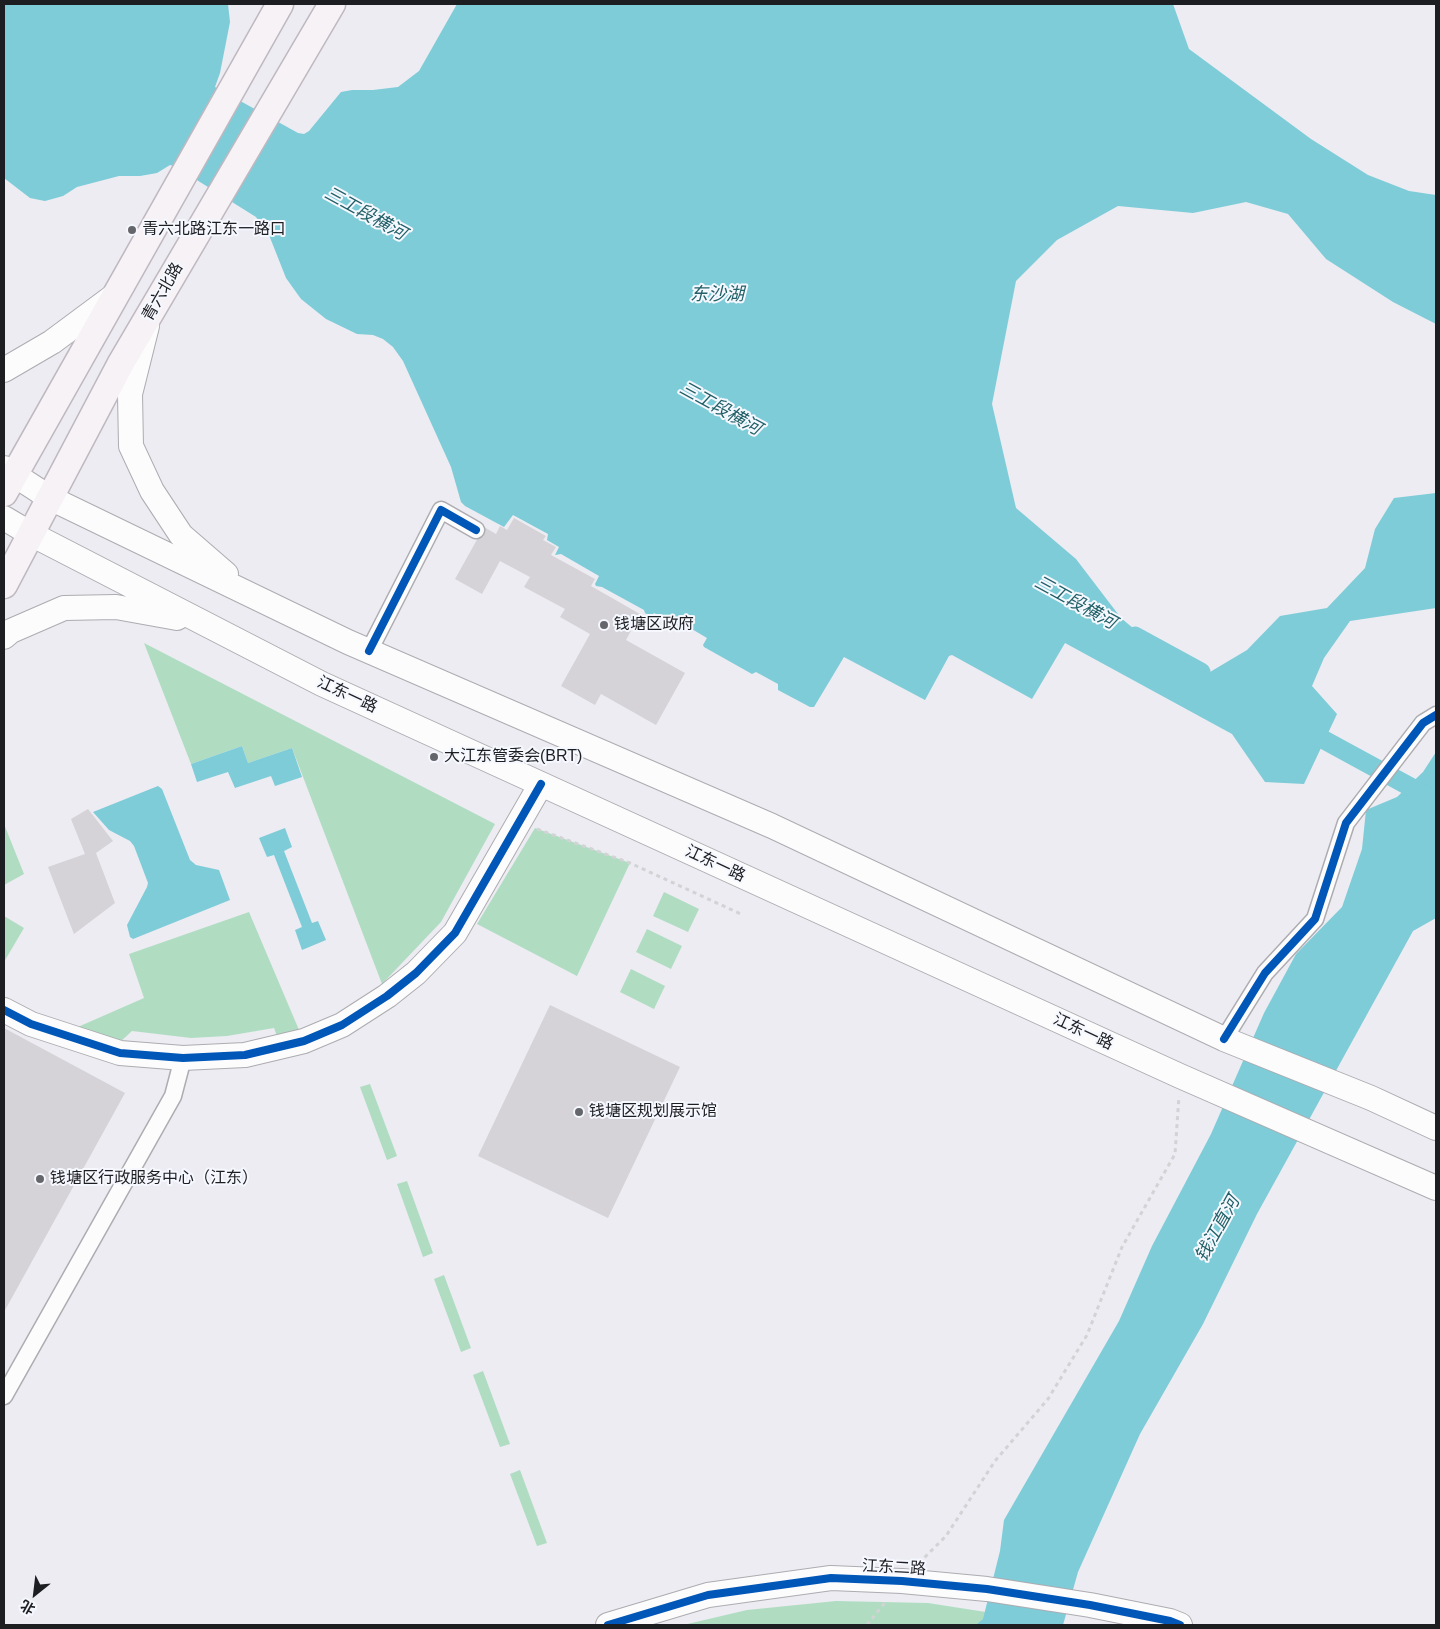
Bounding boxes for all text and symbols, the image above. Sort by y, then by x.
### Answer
water label: 三工段横河 [320,183,410,245]
place label: 青六北路江东一路口 [142,220,286,240]
marker: 青六北路江东一路口 [126,224,138,236]
street label: 青六北路 [139,259,187,325]
water label: 东沙湖 [690,284,744,306]
water label: 三工段横河 [675,378,765,440]
water label: 三工段横河 [1030,572,1120,634]
place label: 钱塘区政府 [614,615,694,635]
marker: 钱塘区政府 [598,619,610,631]
street label: 江东一路 [314,673,380,717]
place label: 大江东管委会(BRT) [444,747,582,767]
marker: 大江东管委会(BRT) [428,751,440,763]
street label: 江东一路 [682,842,748,886]
street label: 江东一路 [1050,1010,1116,1054]
place label: 钱塘区规划展示馆 [589,1102,717,1122]
marker: 钱塘区规划展示馆 [573,1106,585,1118]
place label: 钱塘区行政服务中心（江东） [50,1169,258,1189]
marker: 钱塘区行政服务中心（江东） [34,1173,46,1185]
water label: 钱江直河 [1191,1192,1245,1266]
street label: 江东二路 [862,1557,926,1579]
north arrow [10,1569,60,1619]
text: 北 [18,1597,38,1618]

